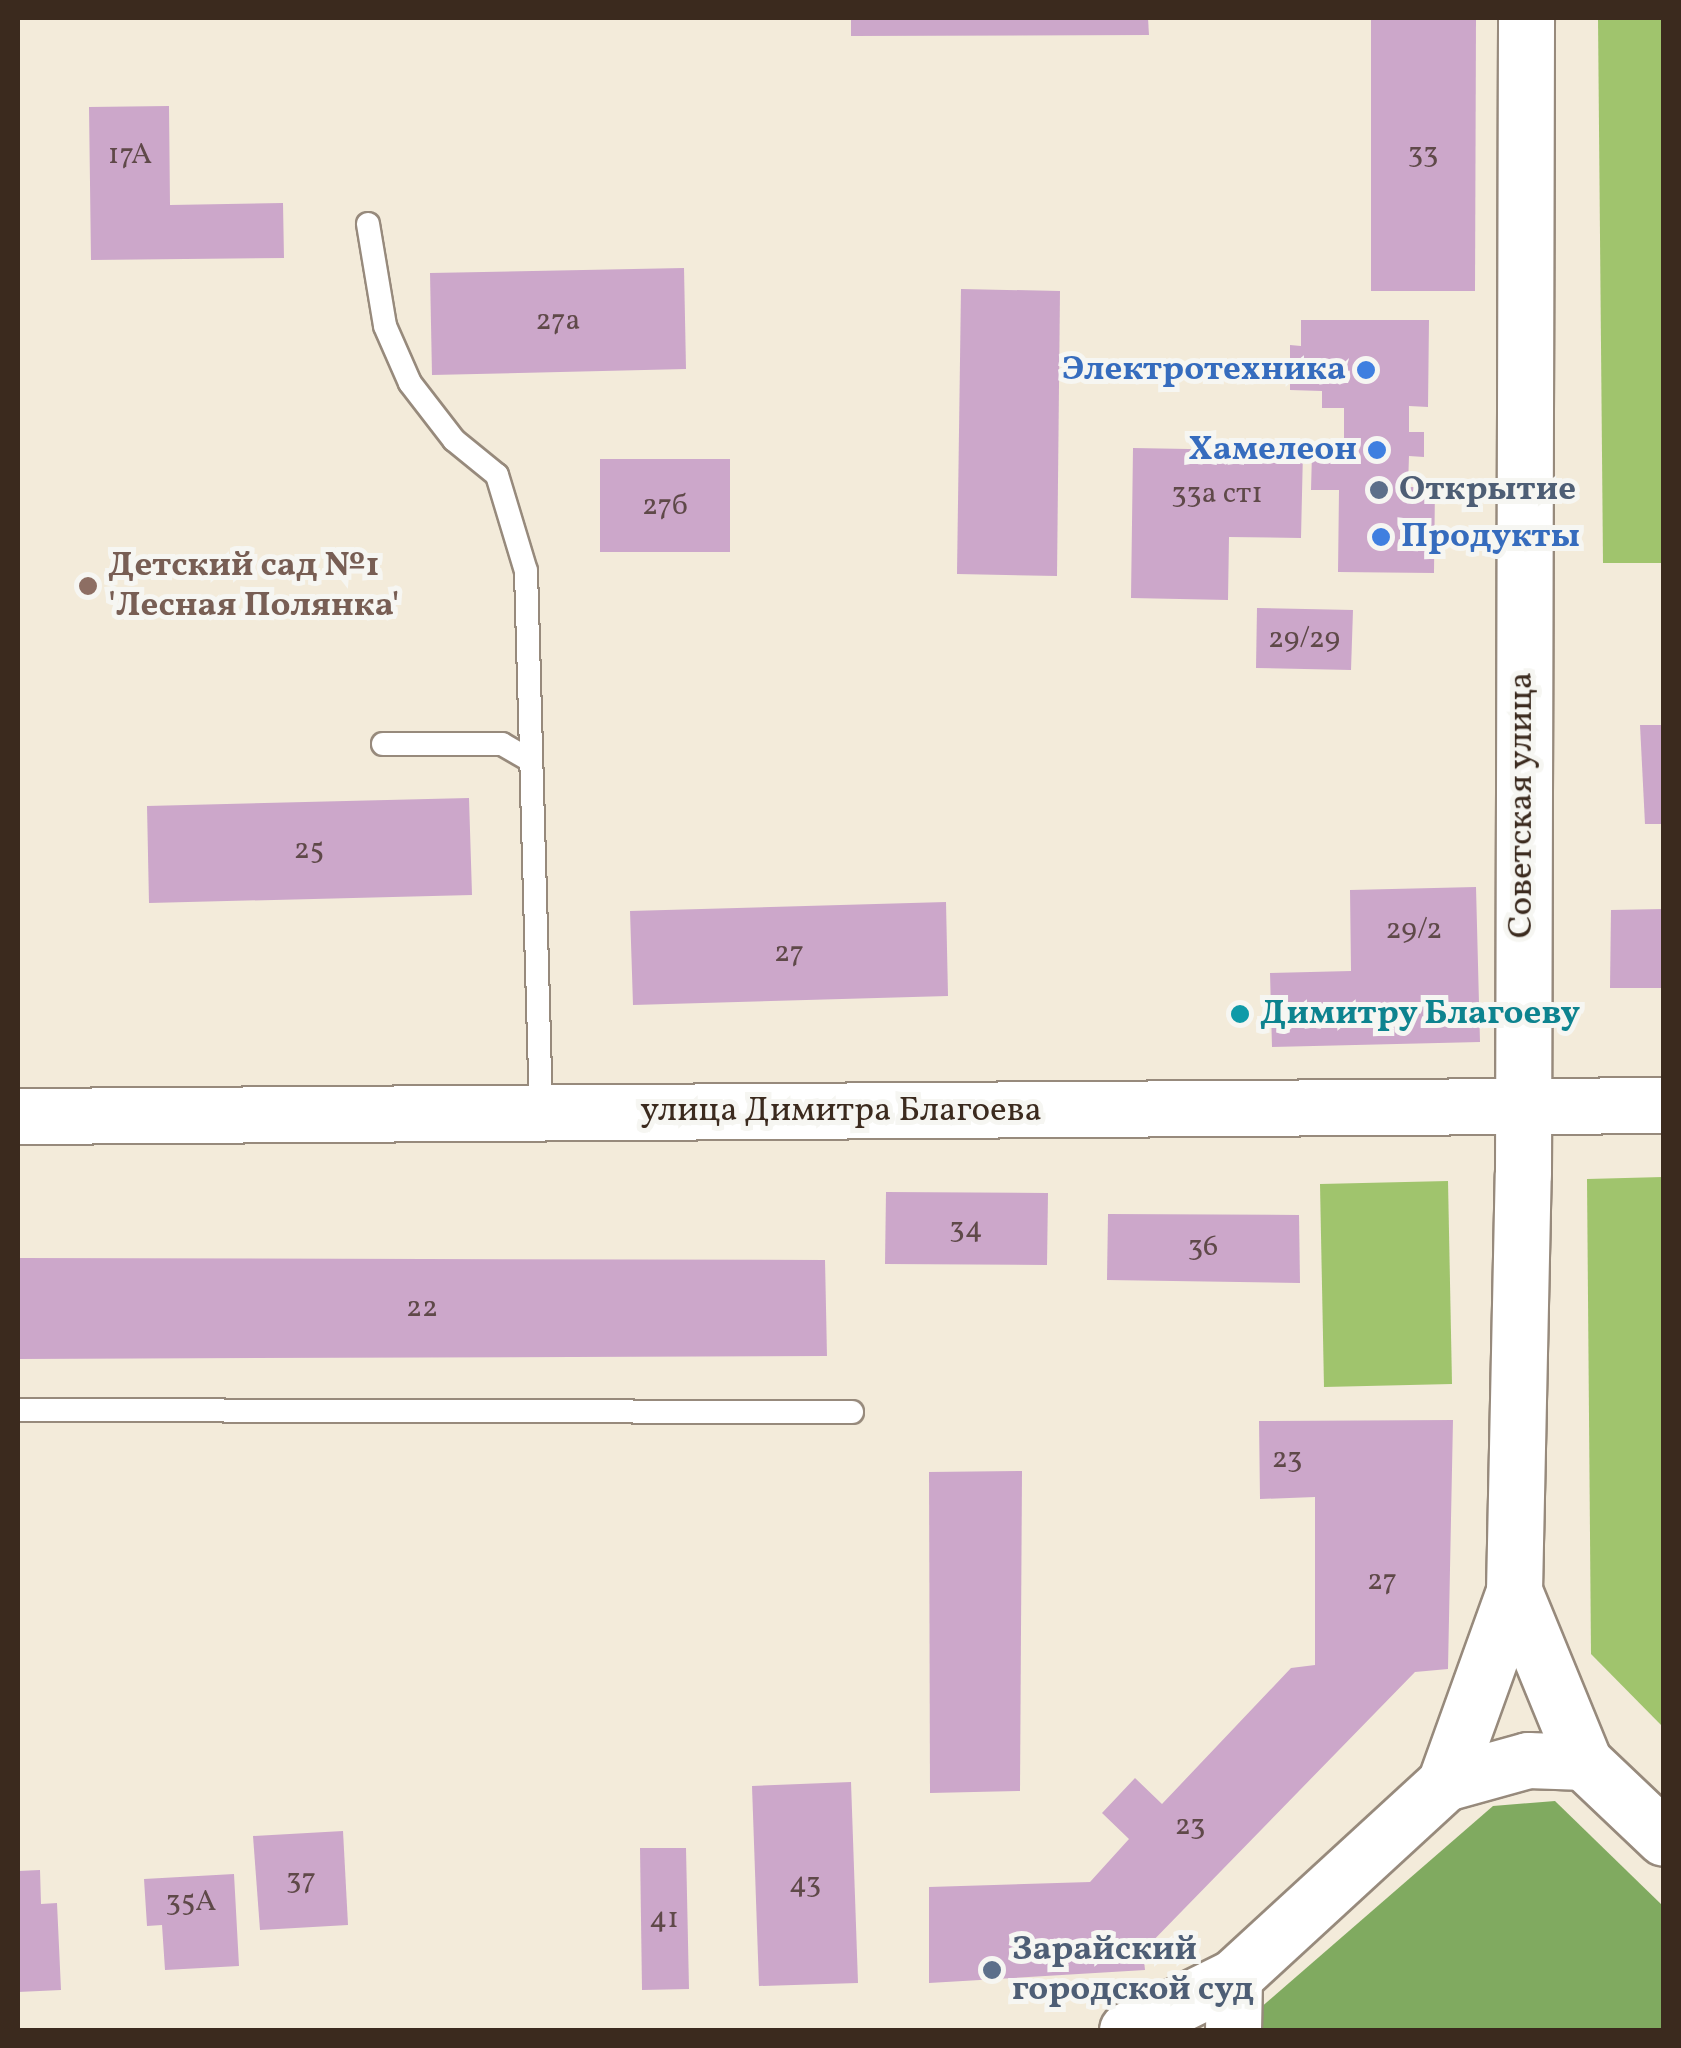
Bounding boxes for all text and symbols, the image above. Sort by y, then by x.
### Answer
house number: 33 [1408,136,1438,172]
house number: 17А [108,137,152,173]
house number: 27a [536,303,580,339]
place label: Электротехника [1062,349,1346,391]
marker: Электротехника [1355,359,1377,381]
place label: Хамелеон [1188,429,1357,471]
marker: Хамелеон [1366,439,1388,461]
place label: Открытие [1399,469,1576,511]
house number: 33а ст1 [1171,476,1263,512]
marker: Открытие [1368,479,1390,501]
house number: 27б [642,488,688,524]
place label: Продукты [1401,516,1580,558]
marker: Продукты [1370,526,1392,548]
place label: Детский сад №1 'Лесная Полянка' [108,545,400,627]
marker: Детский сад №1 'Лесная Полянка' [77,575,99,597]
house number: 29/29 [1268,621,1340,657]
street label: Советская улица [1501,671,1543,939]
house number: 25 [294,832,324,868]
house number: 29/2 [1386,912,1442,948]
house number: 27 [774,935,804,971]
place label: Димитру Благоеву [1260,993,1581,1035]
marker: Димитру Благоеву [1229,1003,1251,1025]
street label: улица Димитра Благоева [640,1090,1042,1132]
house number: 34 [949,1211,983,1247]
house number: 36 [1188,1229,1218,1265]
house number: 22 [406,1290,438,1326]
house number: 23 [1272,1441,1302,1477]
house number: 27 [1367,1563,1397,1599]
house number: 23 [1175,1808,1205,1844]
house number: 37 [286,1862,316,1898]
house number: 43 [789,1866,821,1902]
house number: 35А [166,1884,216,1920]
house number: 41 [649,1901,679,1937]
place label: Зарайский городской суд [1012,1929,1254,2011]
marker: Зарайский городской суд [981,1959,1003,1981]

